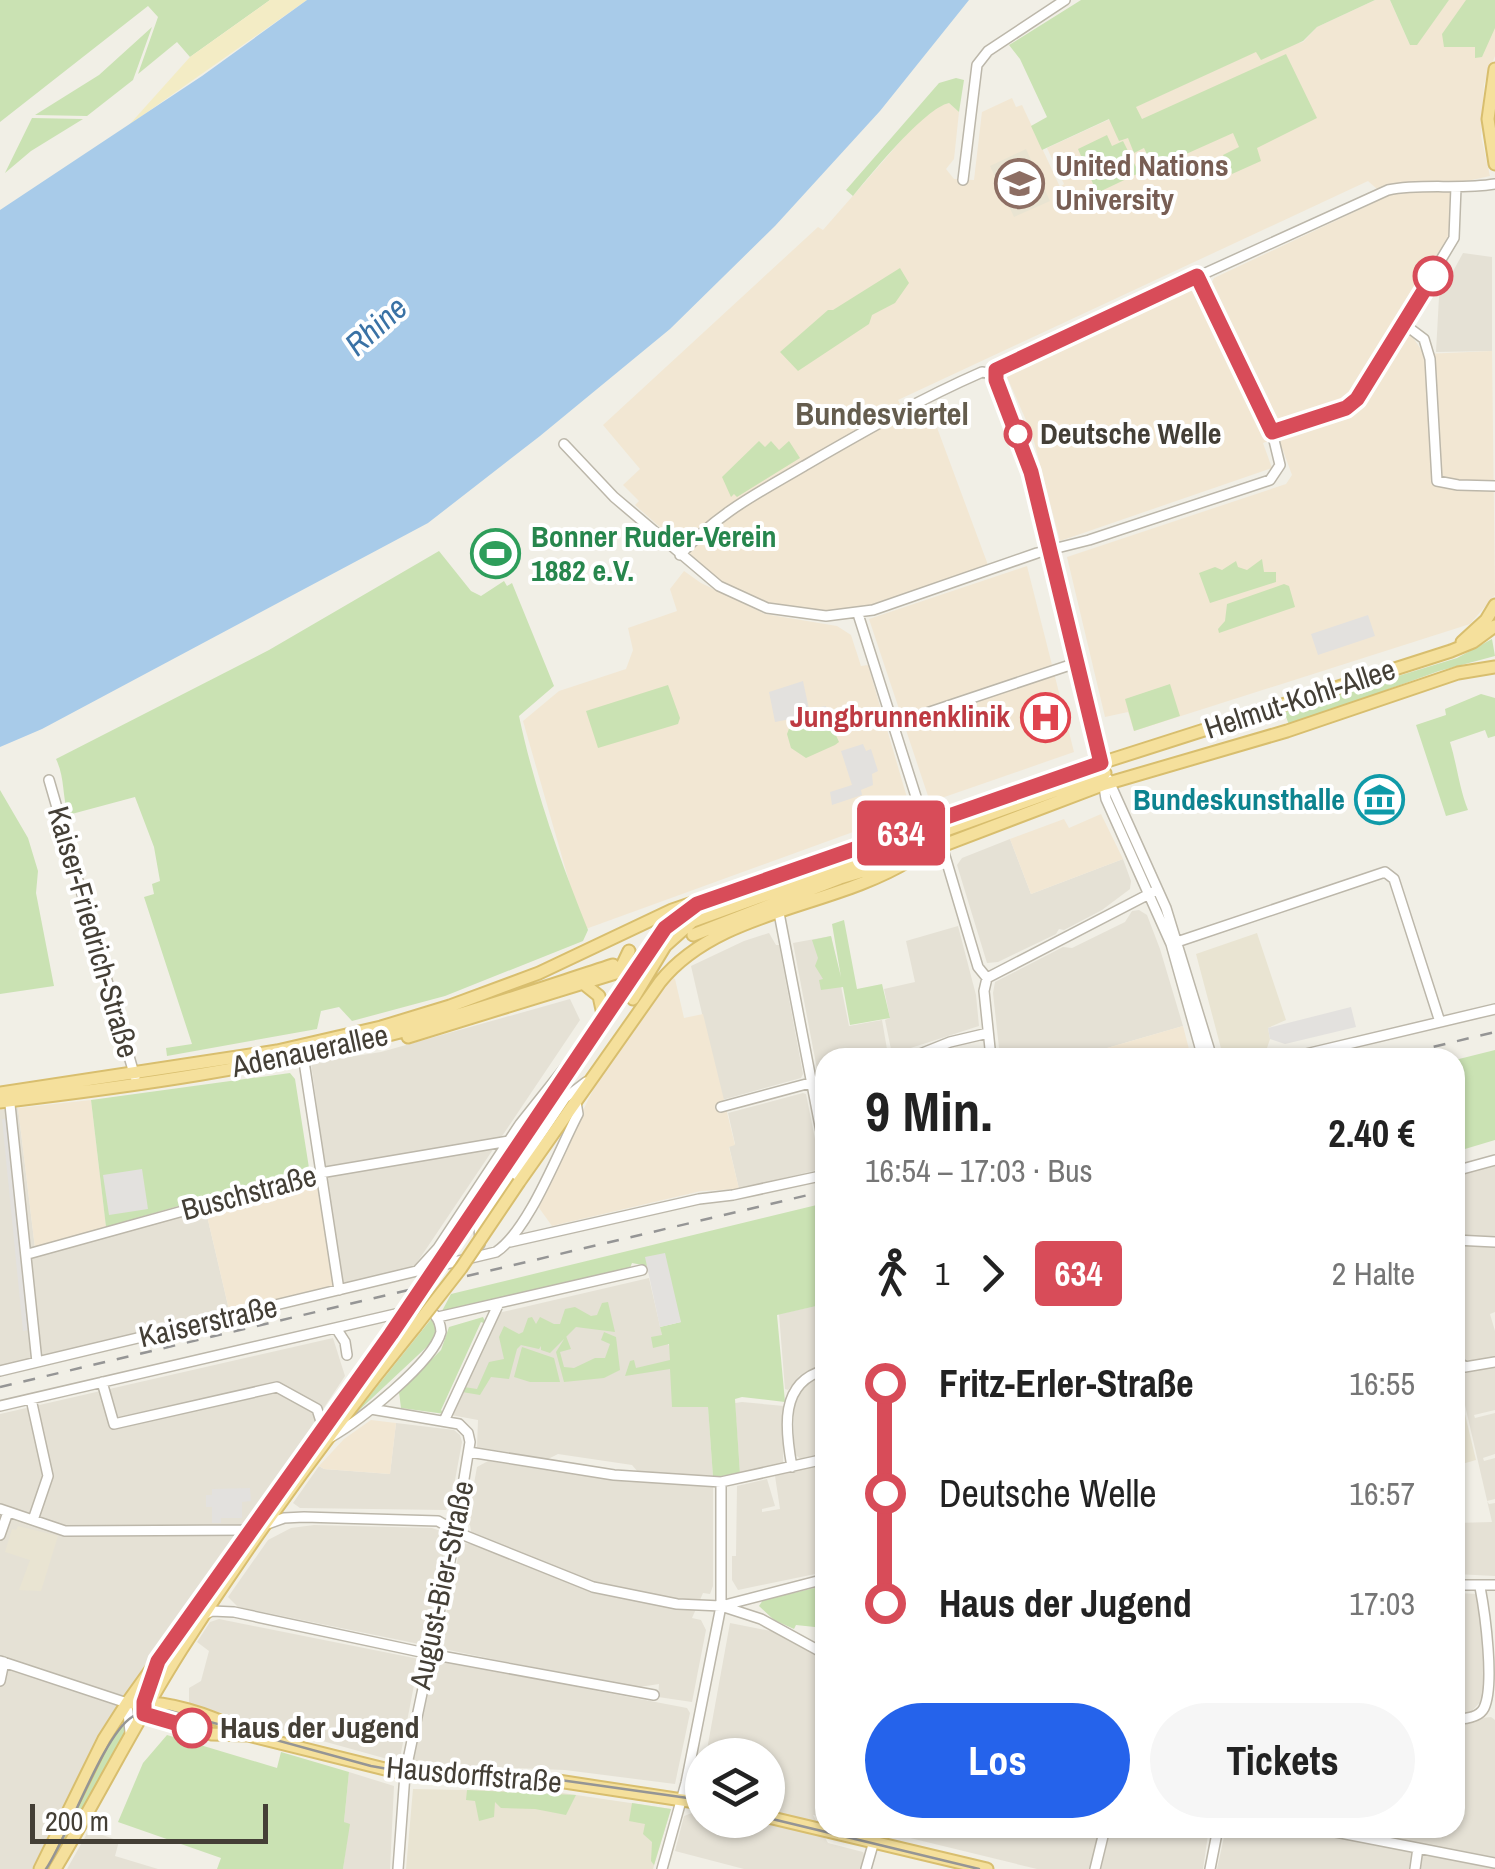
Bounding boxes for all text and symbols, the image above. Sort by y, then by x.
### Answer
place label: United Nations University [1055,145,1229,219]
school or university icon: United Nations University [994,157,1046,209]
unlabelled marker [1414,257,1452,295]
water label: Rhine [335,286,416,365]
district label: Bundesviertel [795,392,969,435]
place label: Deutsche Welle [1040,413,1221,453]
marker: Deutsche Welle [1005,421,1031,447]
place label: Bonner Ruder-Verein 1882 e.V. [531,516,777,590]
sports icon: Bonner Ruder-Verein 1882 e.V. [470,528,522,580]
street label: Helmut-Kohl-Allee [1199,648,1400,748]
hospital icon: Jungbrunnenklinik [1019,691,1071,743]
place label: Jungbrunnenklinik [790,696,1010,736]
museum icon: Bundeskunsthalle [1354,774,1406,826]
place label: Bundeskunsthalle [1133,779,1345,819]
line badge: 634 [844,800,958,866]
street label: Kaiser-Friedrich-Straße [39,801,149,1062]
text: 634 [877,810,925,857]
street label: Adenauerallee [227,1014,392,1086]
text: 9 Min. [865,1074,993,1148]
text: 2.40 € [1328,1108,1415,1159]
text: 16:54 – 17:03 · Bus [865,1149,1093,1192]
street label: Buschstraße [177,1155,321,1229]
icon: walk [865,1246,920,1301]
icon: forward [965,1246,1020,1301]
text: 634 [1055,1250,1102,1297]
text: 1 [935,1252,950,1295]
text: 2 Halte [1332,1252,1415,1295]
street label: Kaiserstraße [135,1286,281,1356]
text: Fritz-Erler-Straße [939,1358,1194,1409]
text: 16:55 [1349,1362,1415,1405]
text: Deutsche Welle [939,1468,1157,1519]
text: 16:57 [1349,1472,1415,1515]
street label: August-Bier-Straße [399,1477,483,1694]
text: Haus der Jugend [939,1578,1192,1629]
text: 17:03 [1349,1582,1415,1625]
button: Los [865,1703,1130,1818]
button: Tickets [1150,1703,1415,1818]
place label: Haus der Jugend [220,1707,420,1747]
marker: Haus der Jugend [173,1709,211,1747]
map controls [685,1738,785,1838]
button: layers [685,1738,785,1838]
street label: Hausdorffstraße [385,1746,563,1802]
scale bar [30,1799,268,1844]
text: 200 m [45,1802,109,1840]

